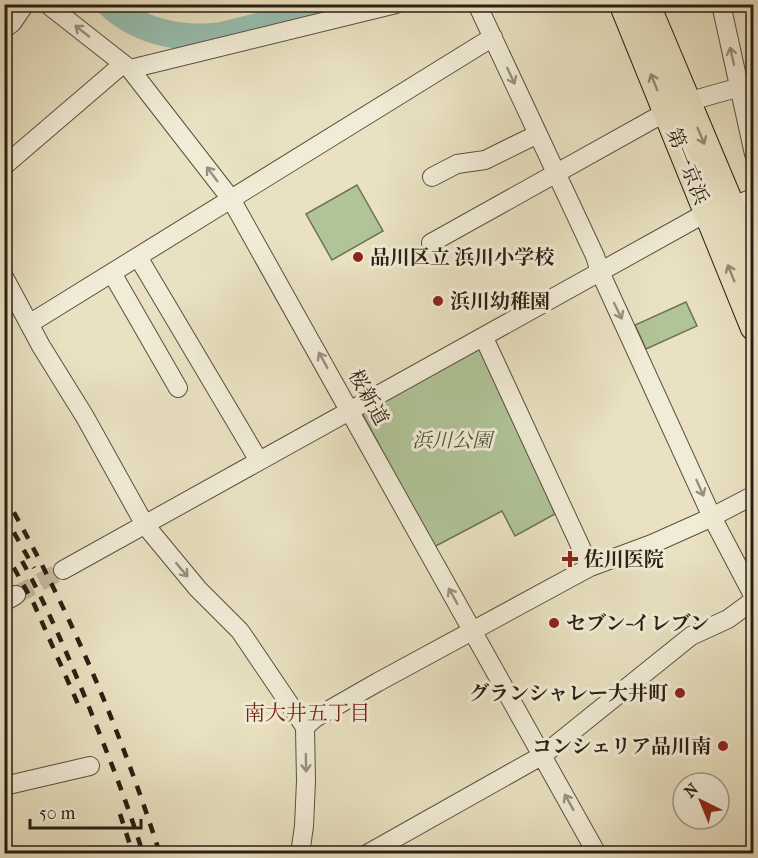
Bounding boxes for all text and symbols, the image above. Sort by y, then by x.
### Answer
one-way arrow [74,25,90,38]
one-way arrow [726,47,737,66]
one-way arrow [506,67,518,85]
one-way arrow [648,73,659,92]
street label: 第一京浜 [662,125,713,208]
one-way arrow [696,126,707,144]
one-way arrow [206,167,219,183]
place label: 品川区立 浜川小学校 [370,246,554,269]
marker: 品川区立 浜川小学校 [351,250,365,264]
one-way arrow [725,264,736,283]
place label: 浜川幼稚園 [450,290,550,313]
marker: 浜川幼稚園 [431,294,445,308]
one-way arrow [613,302,625,320]
one-way arrow [316,352,328,369]
street label: 桜新道 [344,365,393,429]
park label: 浜川公園 [412,429,495,452]
one-way arrow [694,479,706,497]
place label: 佐川医院 [584,548,664,571]
marker: 佐川医院 [561,550,579,568]
one-way arrow [175,562,189,577]
one-way arrow [447,587,458,605]
place label: セブン-イレブン [566,612,710,635]
marker: セブン-イレブン [547,616,561,630]
place label: グランシャレー大井町 [469,682,669,705]
marker: グランシャレー大井町 [673,686,687,700]
district label: 南大井五丁目 [244,701,370,725]
place label: コンシェリア品川南 [532,735,711,758]
marker: コンシェリア品川南 [716,739,730,753]
one-way arrow [300,753,312,773]
north arrow [671,771,731,831]
text: N [680,779,703,801]
scale bar [30,792,141,830]
one-way arrow [563,794,575,811]
text: 50 m [39,803,76,824]

